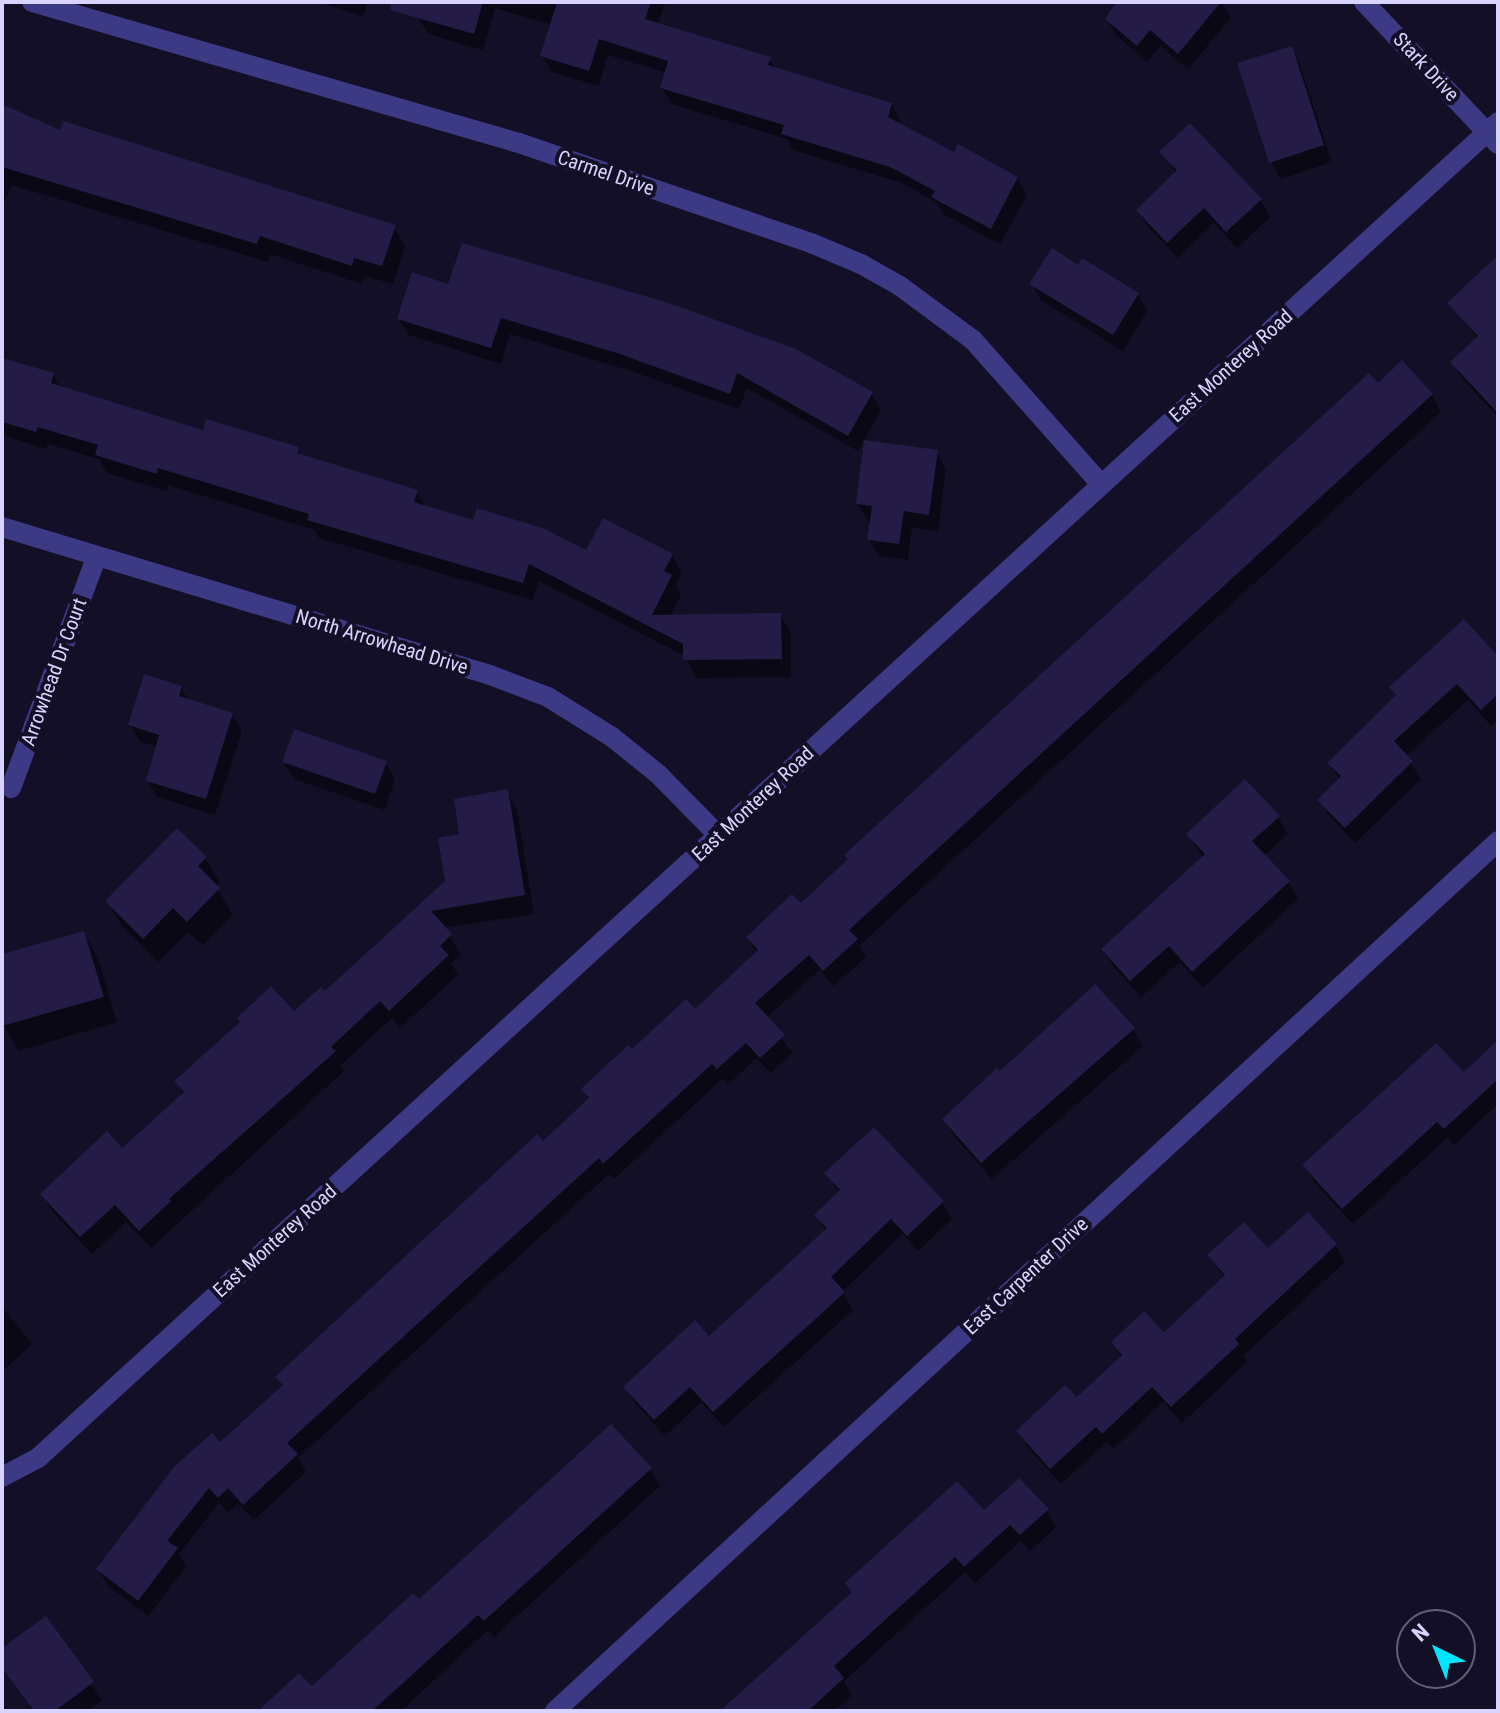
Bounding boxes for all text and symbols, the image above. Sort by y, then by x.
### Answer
street label: Stark Drive [1388,28,1464,106]
street label: Carmel Drive [555,145,657,201]
street label: East Monterey Road [1164,304,1298,428]
street label: Arrowhead Dr Court [16,595,92,749]
street label: North Arrowhead Drive [293,604,471,680]
street label: East Monterey Road [687,742,819,866]
street label: East Monterey Road [208,1179,342,1303]
street label: East Carpenter Drive [959,1212,1093,1340]
north arrow [1396,1609,1476,1689]
text: N [1407,1619,1434,1646]

